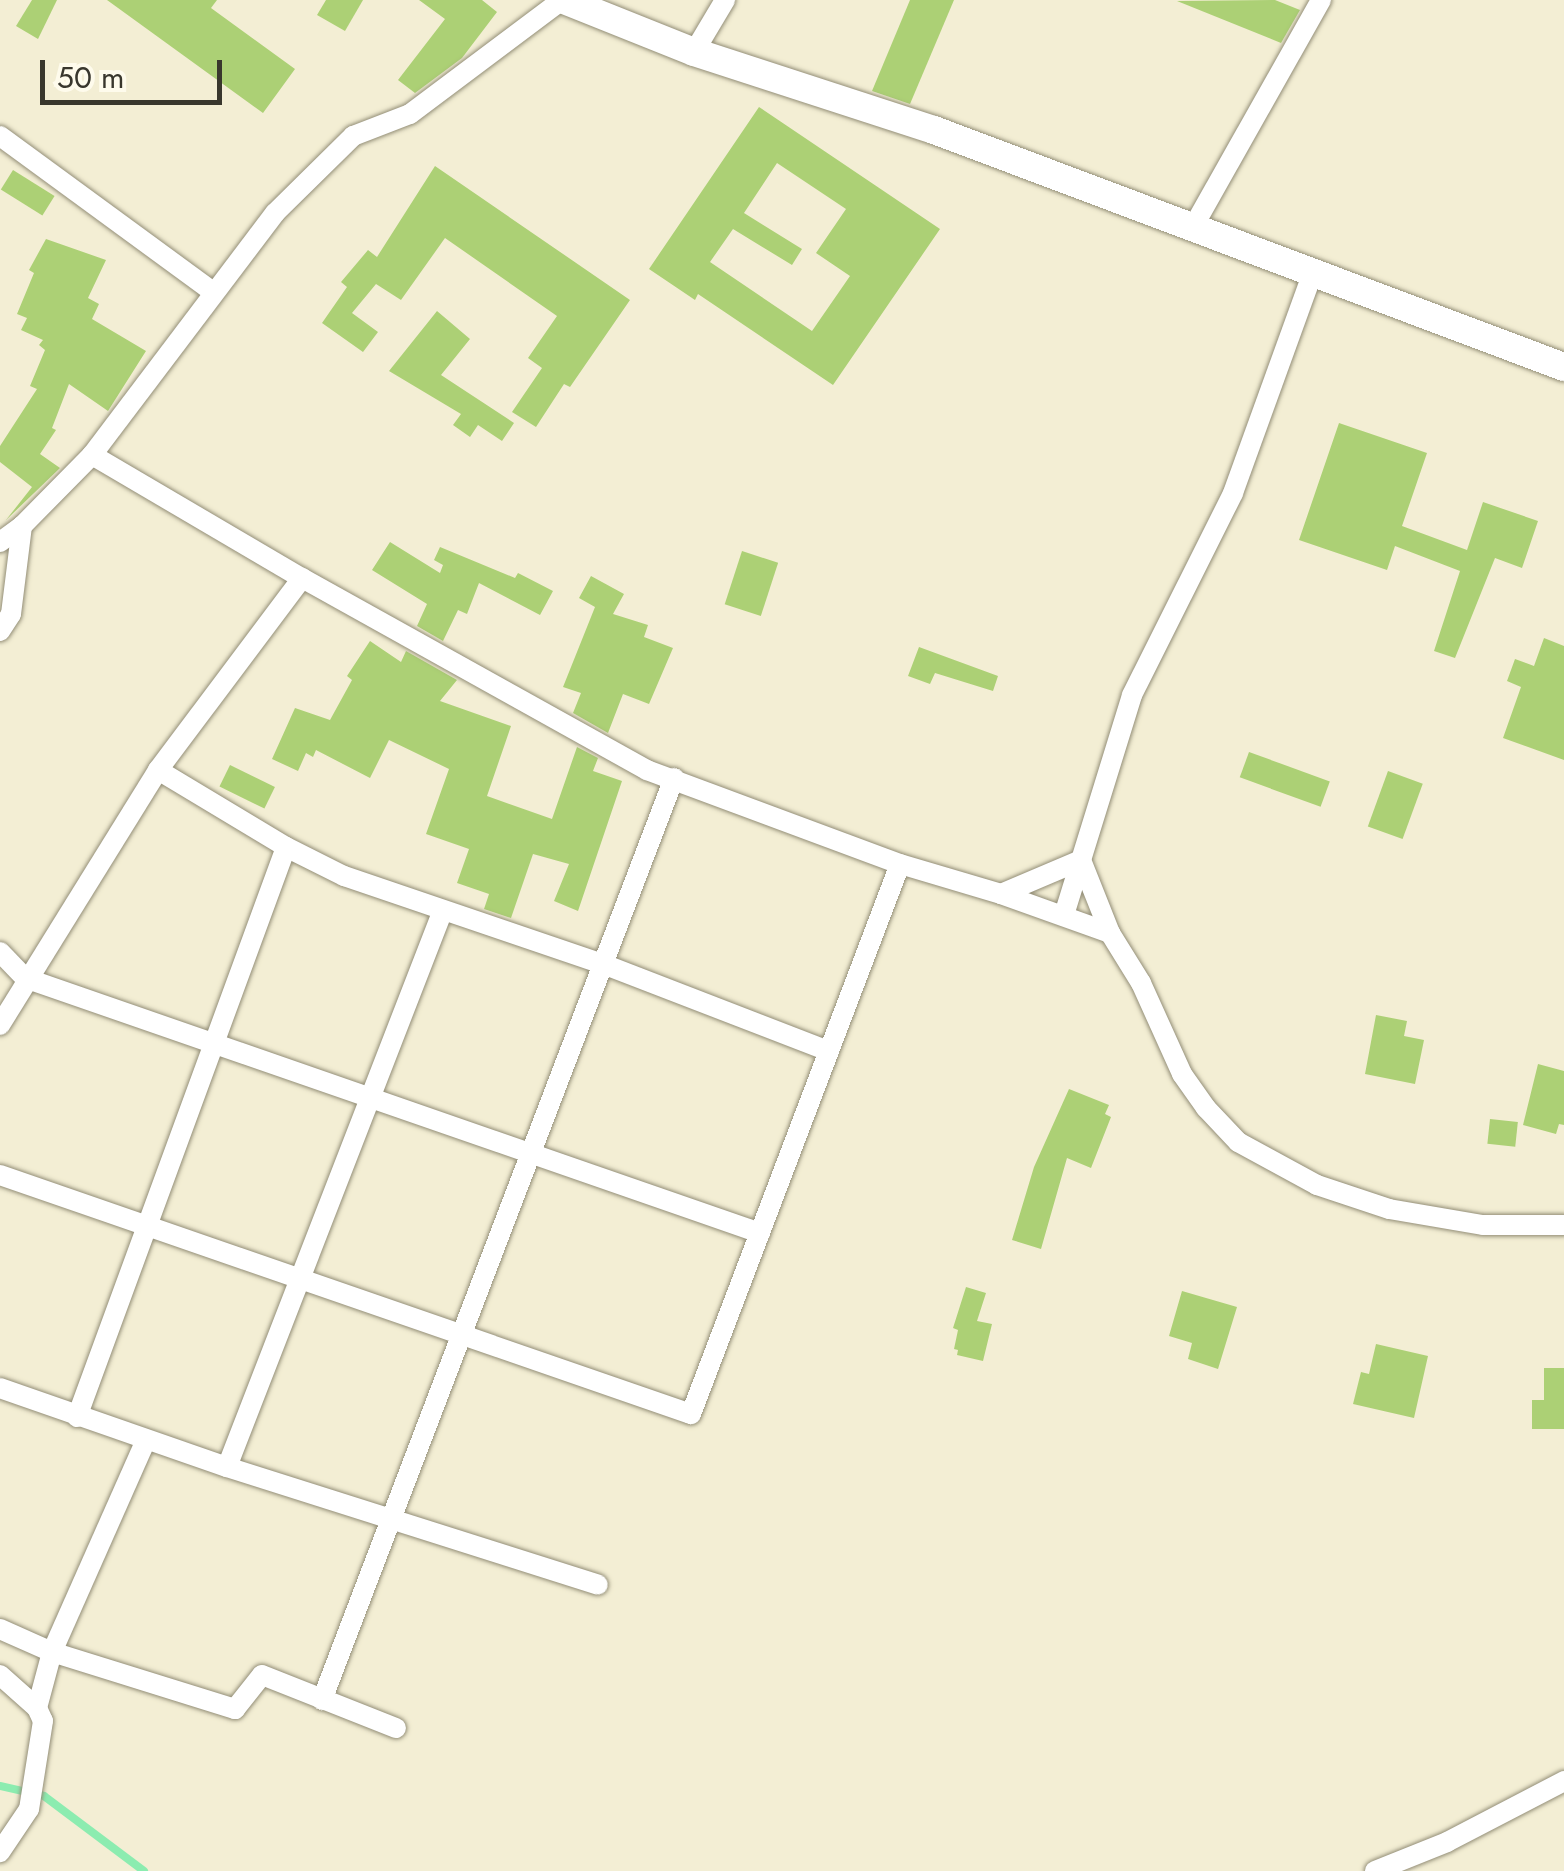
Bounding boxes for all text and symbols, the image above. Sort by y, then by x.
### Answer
scale bar [45,40,228,102]
text: 50 m [57,56,124,99]

